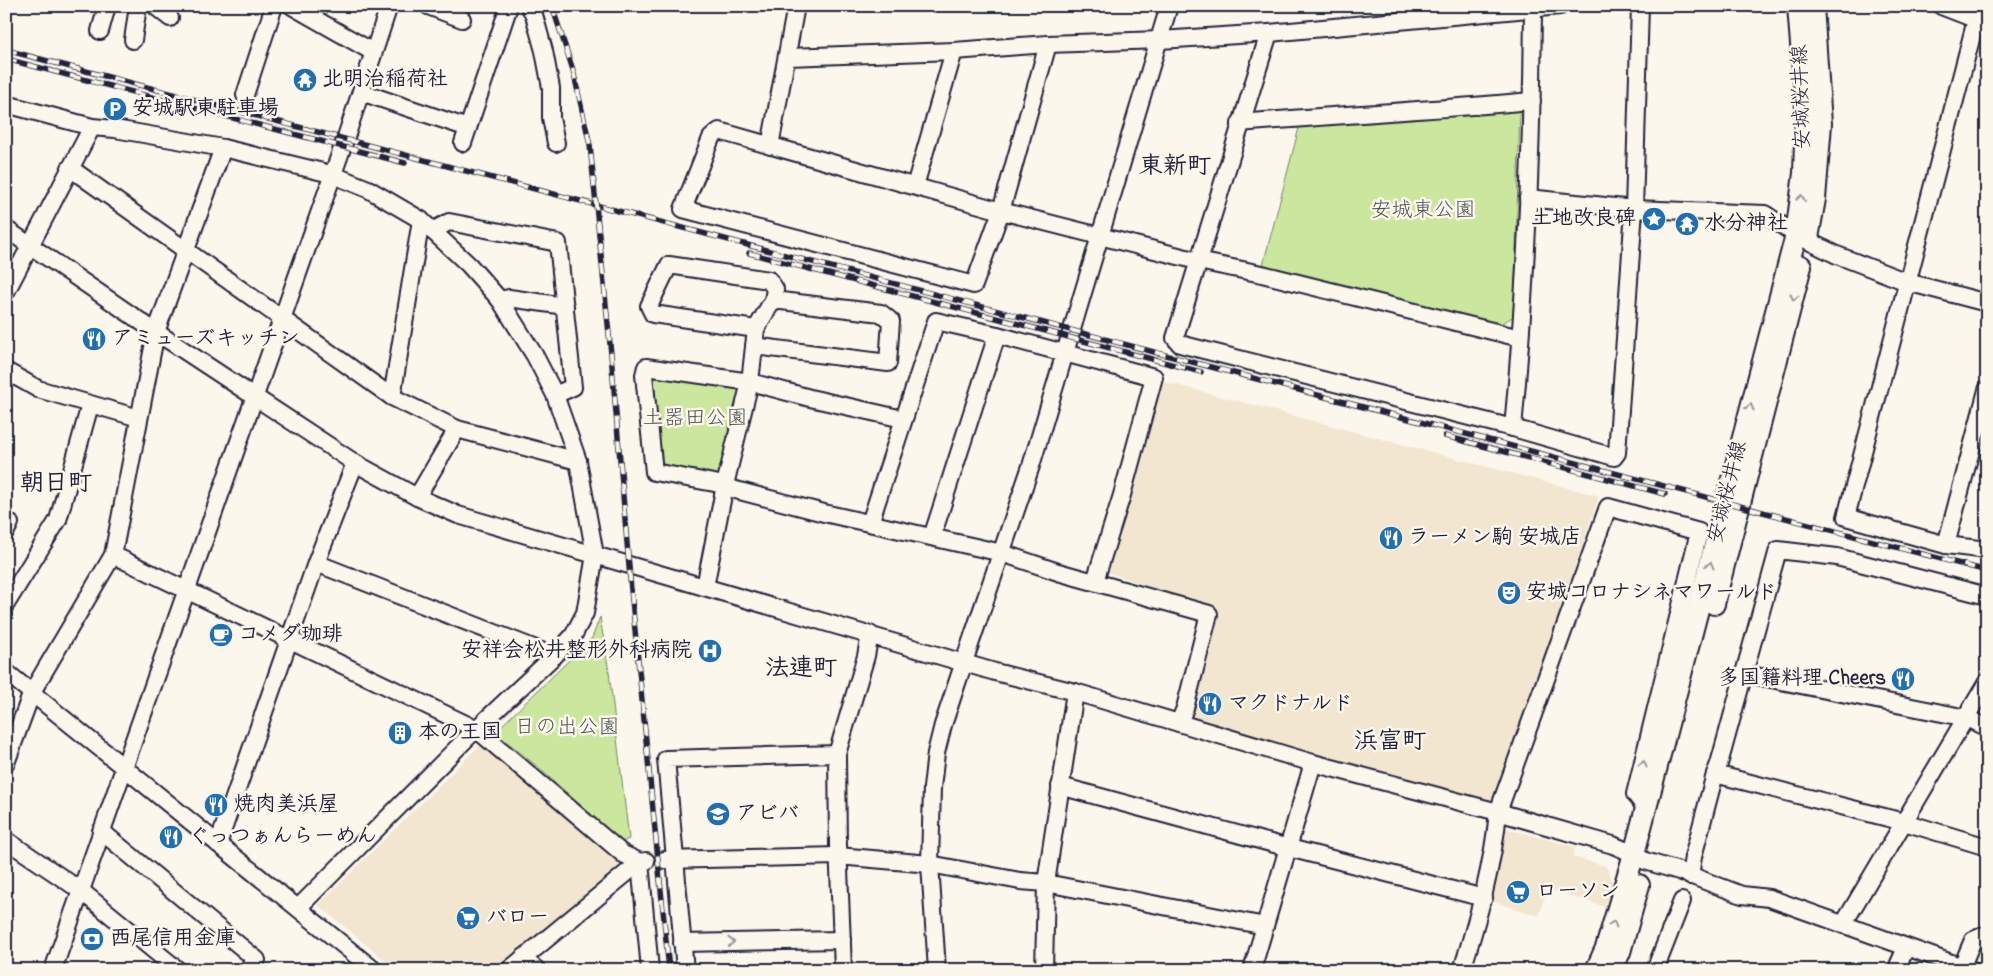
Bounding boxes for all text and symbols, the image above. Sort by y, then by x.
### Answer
street label: 安城桜井線 [1785,44,1819,150]
place label: 北明治稲荷社 [322,65,448,95]
temple icon: 北明治稲荷社 [292,67,318,93]
place label: 安城駅東駐車場 [132,94,279,124]
parking icon: 安城駅東駐車場 [102,96,128,122]
district label: 東新町 [1139,150,1211,185]
one-way arrow [1795,194,1805,203]
park label: 安城東公園 [1371,196,1476,226]
place label: 土地改良碑 [1531,204,1636,234]
place icon: 土地改良碑 [1641,206,1667,232]
place label: 水分神社 [1704,209,1788,239]
temple icon: 水分神社 [1674,211,1700,237]
one-way arrow [1789,293,1800,302]
place label: アミューズキッチン [112,324,300,354]
restaurant icon: アミューズキッチン [81,326,107,352]
one-way arrow [1744,403,1755,412]
park label: 土器田公園 [643,404,748,434]
street label: 安城桜井線 [1701,437,1755,547]
district label: 朝日町 [20,467,92,502]
place label: ラーメン駒 安城店 [1408,523,1581,553]
restaurant icon: ラーメン駒 安城店 [1378,525,1404,551]
one-way arrow [1704,560,1715,569]
place label: 安城コロナシネマワールド [1526,578,1777,608]
theatre icon: 安城コロナシネマワールド [1496,580,1522,606]
place label: コメダ珈琲 [238,620,343,650]
cafe icon: コメダ珈琲 [208,622,234,648]
place label: 安祥会松井整形外科病院 [461,636,692,666]
hospital icon: 安祥会松井整形外科病院 [697,638,723,664]
district label: 法連町 [765,652,837,687]
place label: 多国籍料理 Cheers [1718,664,1886,694]
restaurant icon: 多国籍料理 Cheers [1890,666,1916,692]
place label: マクドナルド [1228,689,1353,719]
restaurant icon: マクドナルド [1197,691,1223,717]
park label: 日の出公園 [515,713,620,743]
place label: 本の王国 [418,718,502,748]
building icon: 本の王国 [387,720,413,746]
district label: 浜富町 [1354,725,1426,760]
one-way arrow [1637,759,1648,768]
place label: 焼肉美浜屋 [234,790,339,820]
restaurant icon: 焼肉美浜屋 [203,792,229,818]
place label: アビバ [736,799,799,829]
school or university icon: アビバ [705,801,731,827]
place label: ぐっつぁんらーめん [188,822,377,852]
restaurant icon: ぐっつぁんらーめん [158,824,184,850]
place label: ローソン [1536,877,1620,907]
supermarket icon: ローソン [1505,879,1531,905]
place label: バロー [486,903,549,933]
supermarket icon: バロー [455,905,481,931]
one-way arrow [1608,921,1618,929]
place label: 西尾信用金庫 [110,924,236,954]
bank icon: 西尾信用金庫 [79,926,105,952]
one-way arrow [728,937,735,947]

